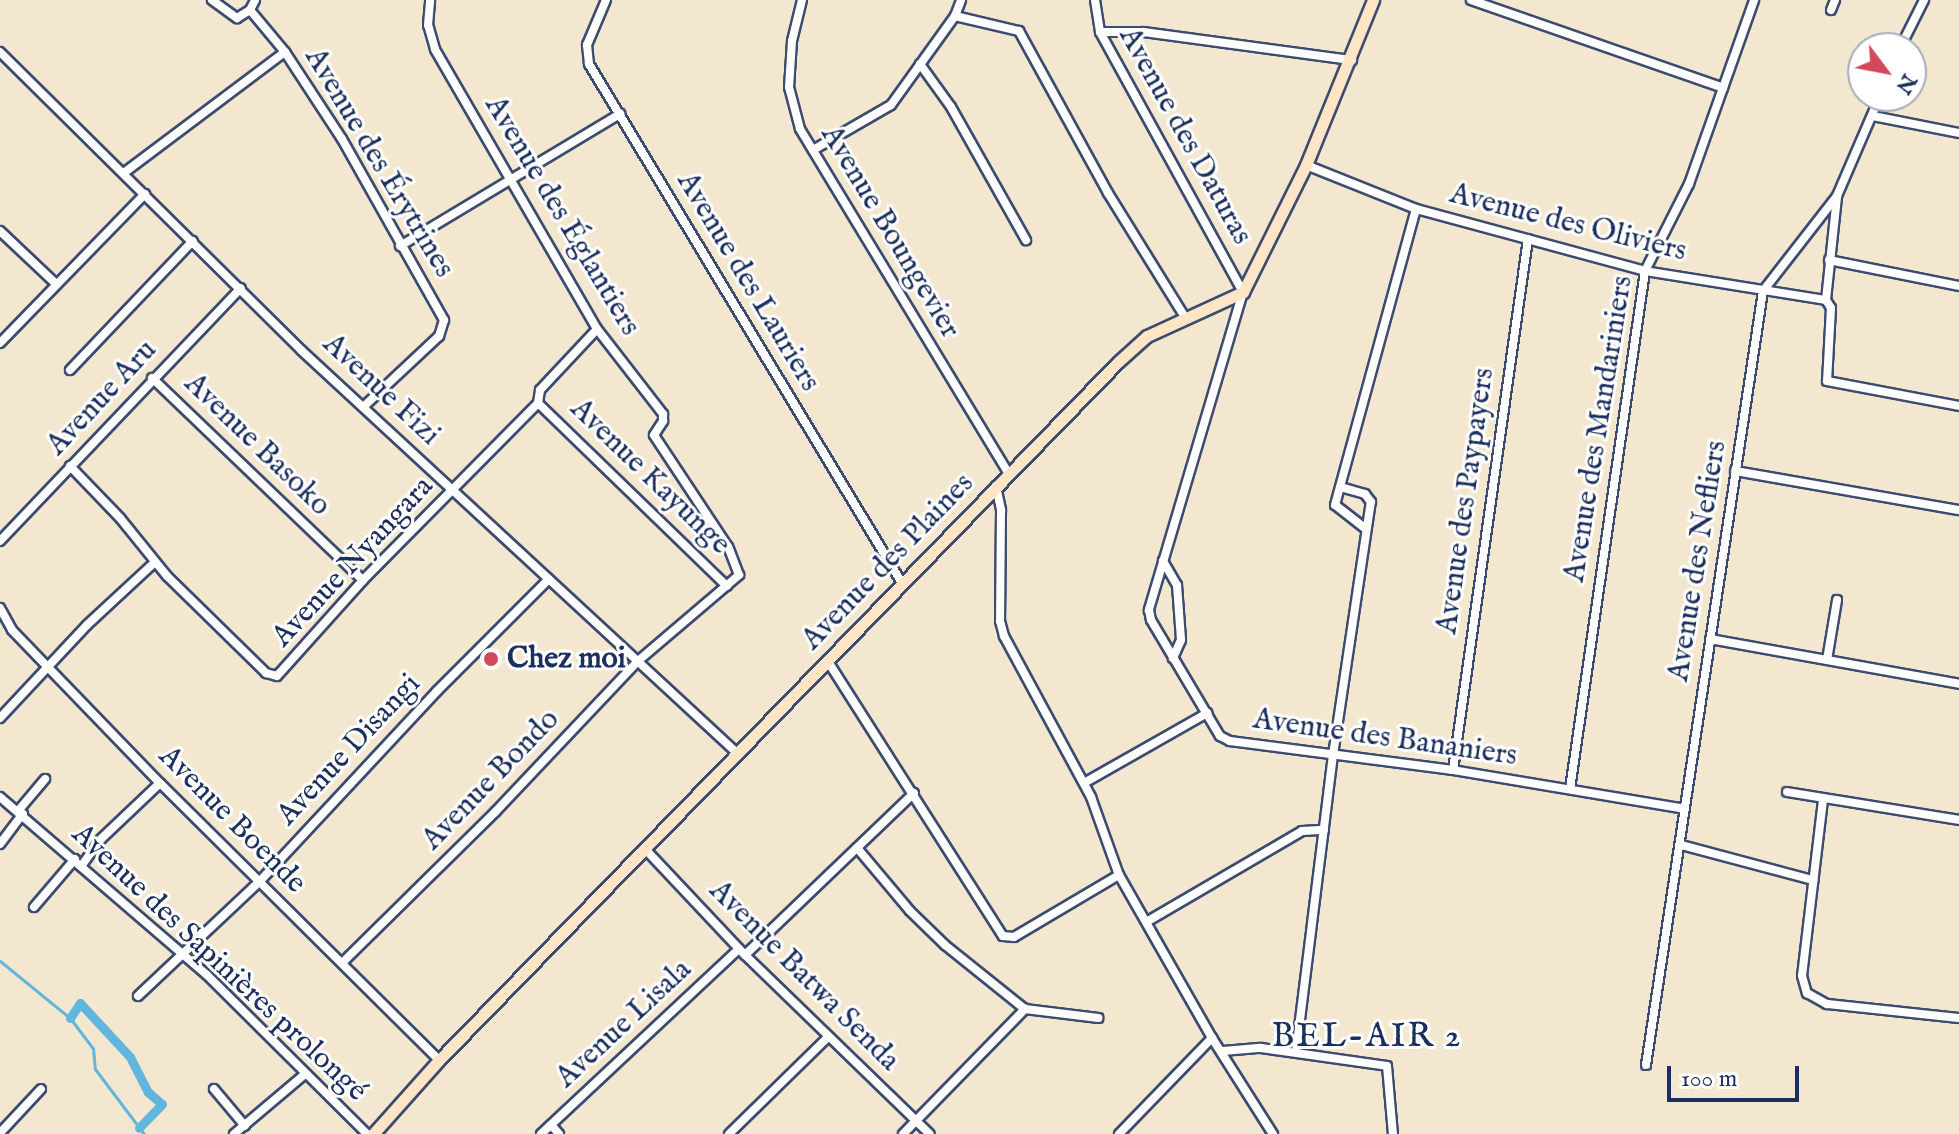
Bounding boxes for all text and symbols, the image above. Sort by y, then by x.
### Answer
street label: Avenue des Daturas [1110,21,1260,251]
north arrow [1847,32,1927,112]
street label: Avenue des Érytrines [296,42,462,284]
text: N [1889,68,1923,99]
street label: Avenue des Églantiers [476,90,648,342]
street label: Avenue Boungevier [812,119,968,345]
street label: Avenue des Lauriers [668,166,828,398]
street label: Avenue des Oliviers [1446,176,1690,270]
street label: Avenue des Mandariniers [1557,273,1641,585]
street label: Avenue Fizi [315,327,447,453]
street label: Avenue Aru [39,333,165,463]
street label: Avenue Basoko [176,366,338,524]
street label: Avenue des Paypayers [1430,366,1502,636]
street label: Avenue Kayunge [562,391,738,563]
street label: Avenue des Nefliers [1661,438,1735,684]
street label: Avenue des Plaines [794,466,982,658]
street label: Avenue Nyangara [265,469,441,655]
place label: Chez moi [507,641,626,677]
marker: Chez moi [482,650,500,668]
street label: Avenue Disangi [270,667,428,833]
street label: Avenue Bondo [415,702,567,858]
street label: Avenue des Bananiers [1251,702,1519,774]
street label: Avenue Boende [151,739,313,901]
street label: Avenue des Sapinières prolongé [64,817,374,1109]
street label: Avenue Batwa Senda [701,873,907,1079]
street label: Avenue Lisala [549,952,699,1096]
district label: BEL-AIR 2 [1272,1017,1462,1057]
scale bar [1671,1050,1803,1100]
text: 100 m [1681,1064,1737,1095]

